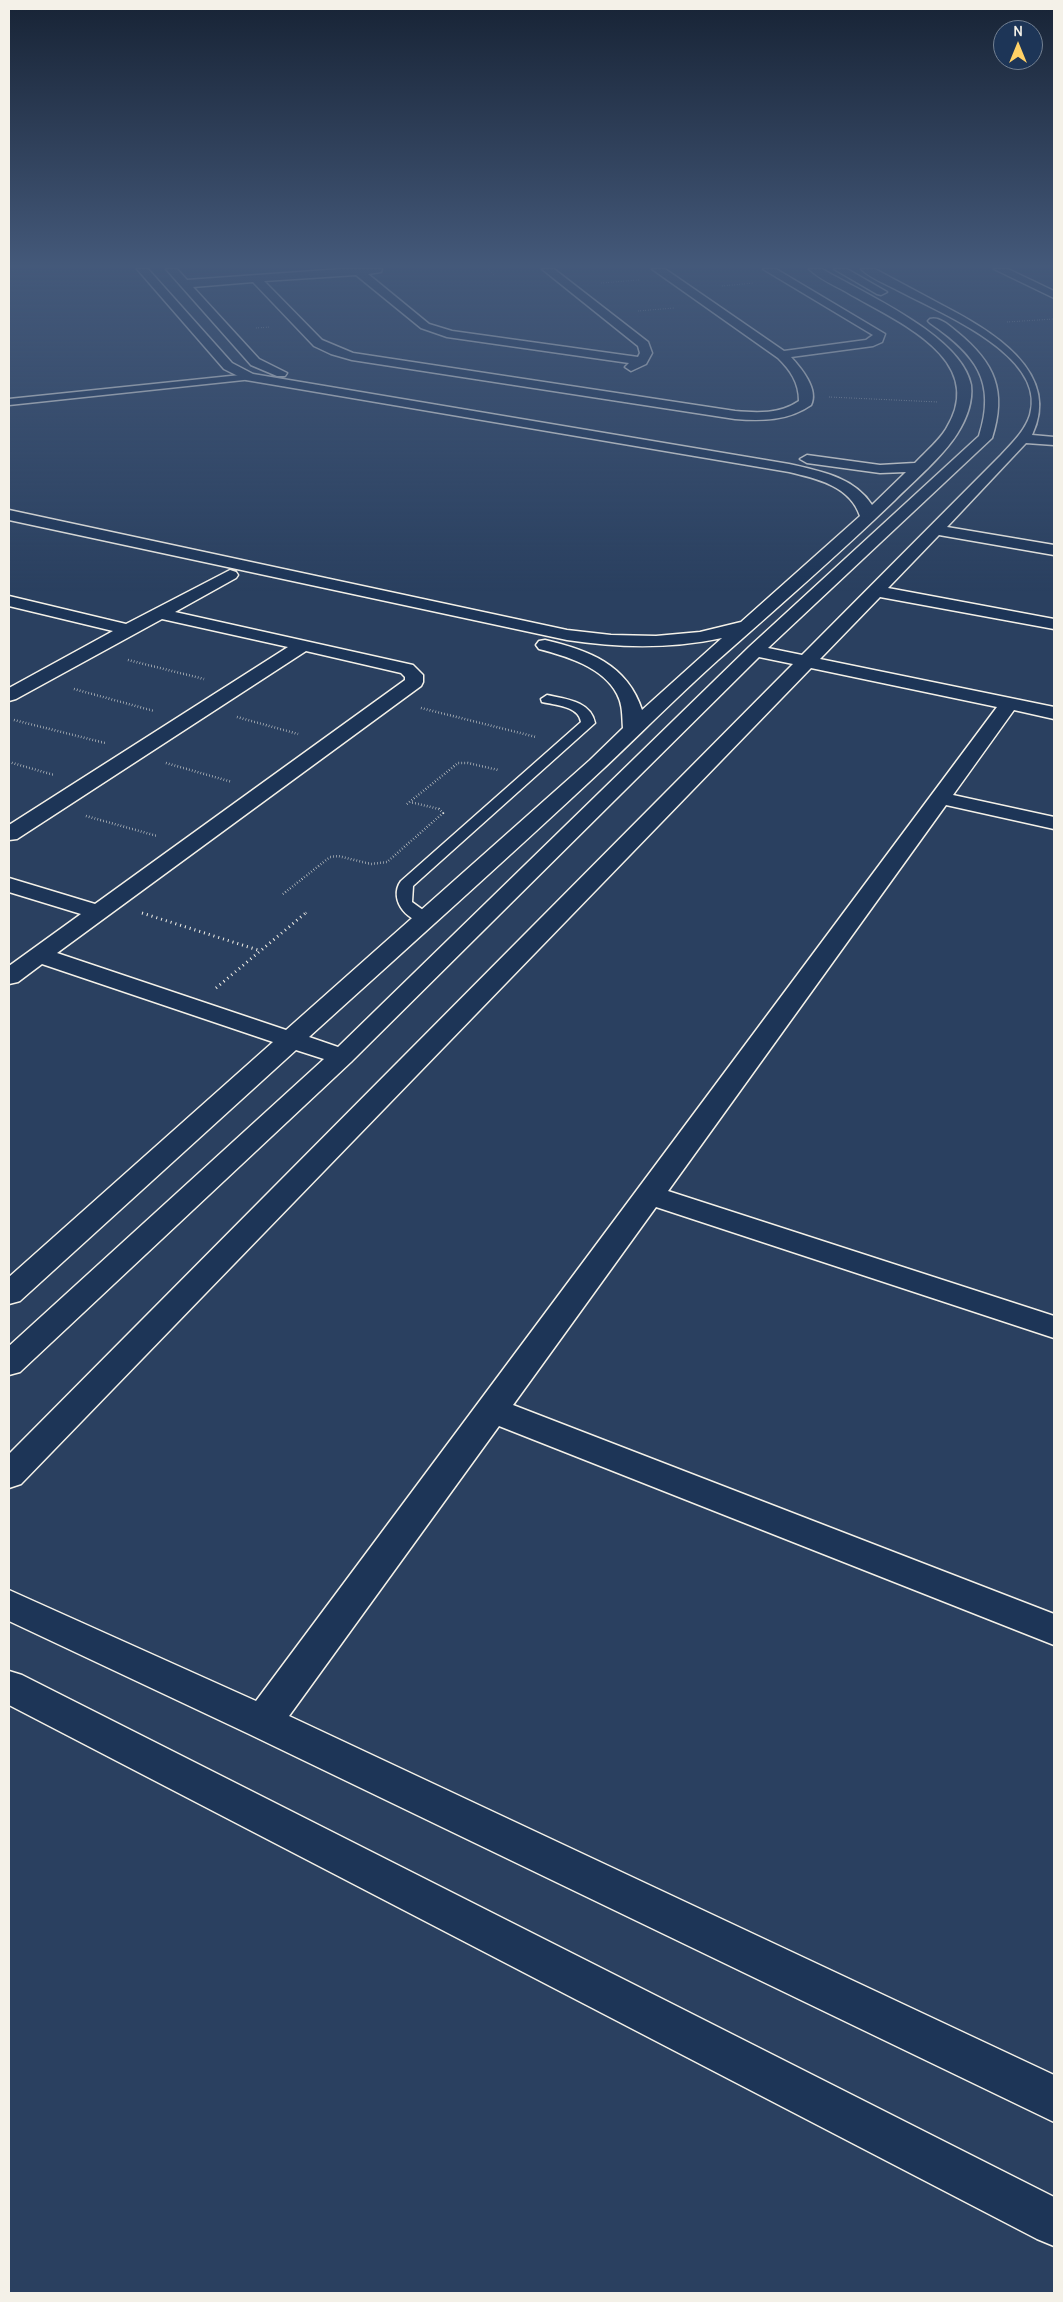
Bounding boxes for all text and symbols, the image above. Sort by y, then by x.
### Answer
north arrow [993,20,1043,70]
text: N [1013,22,1023,40]

